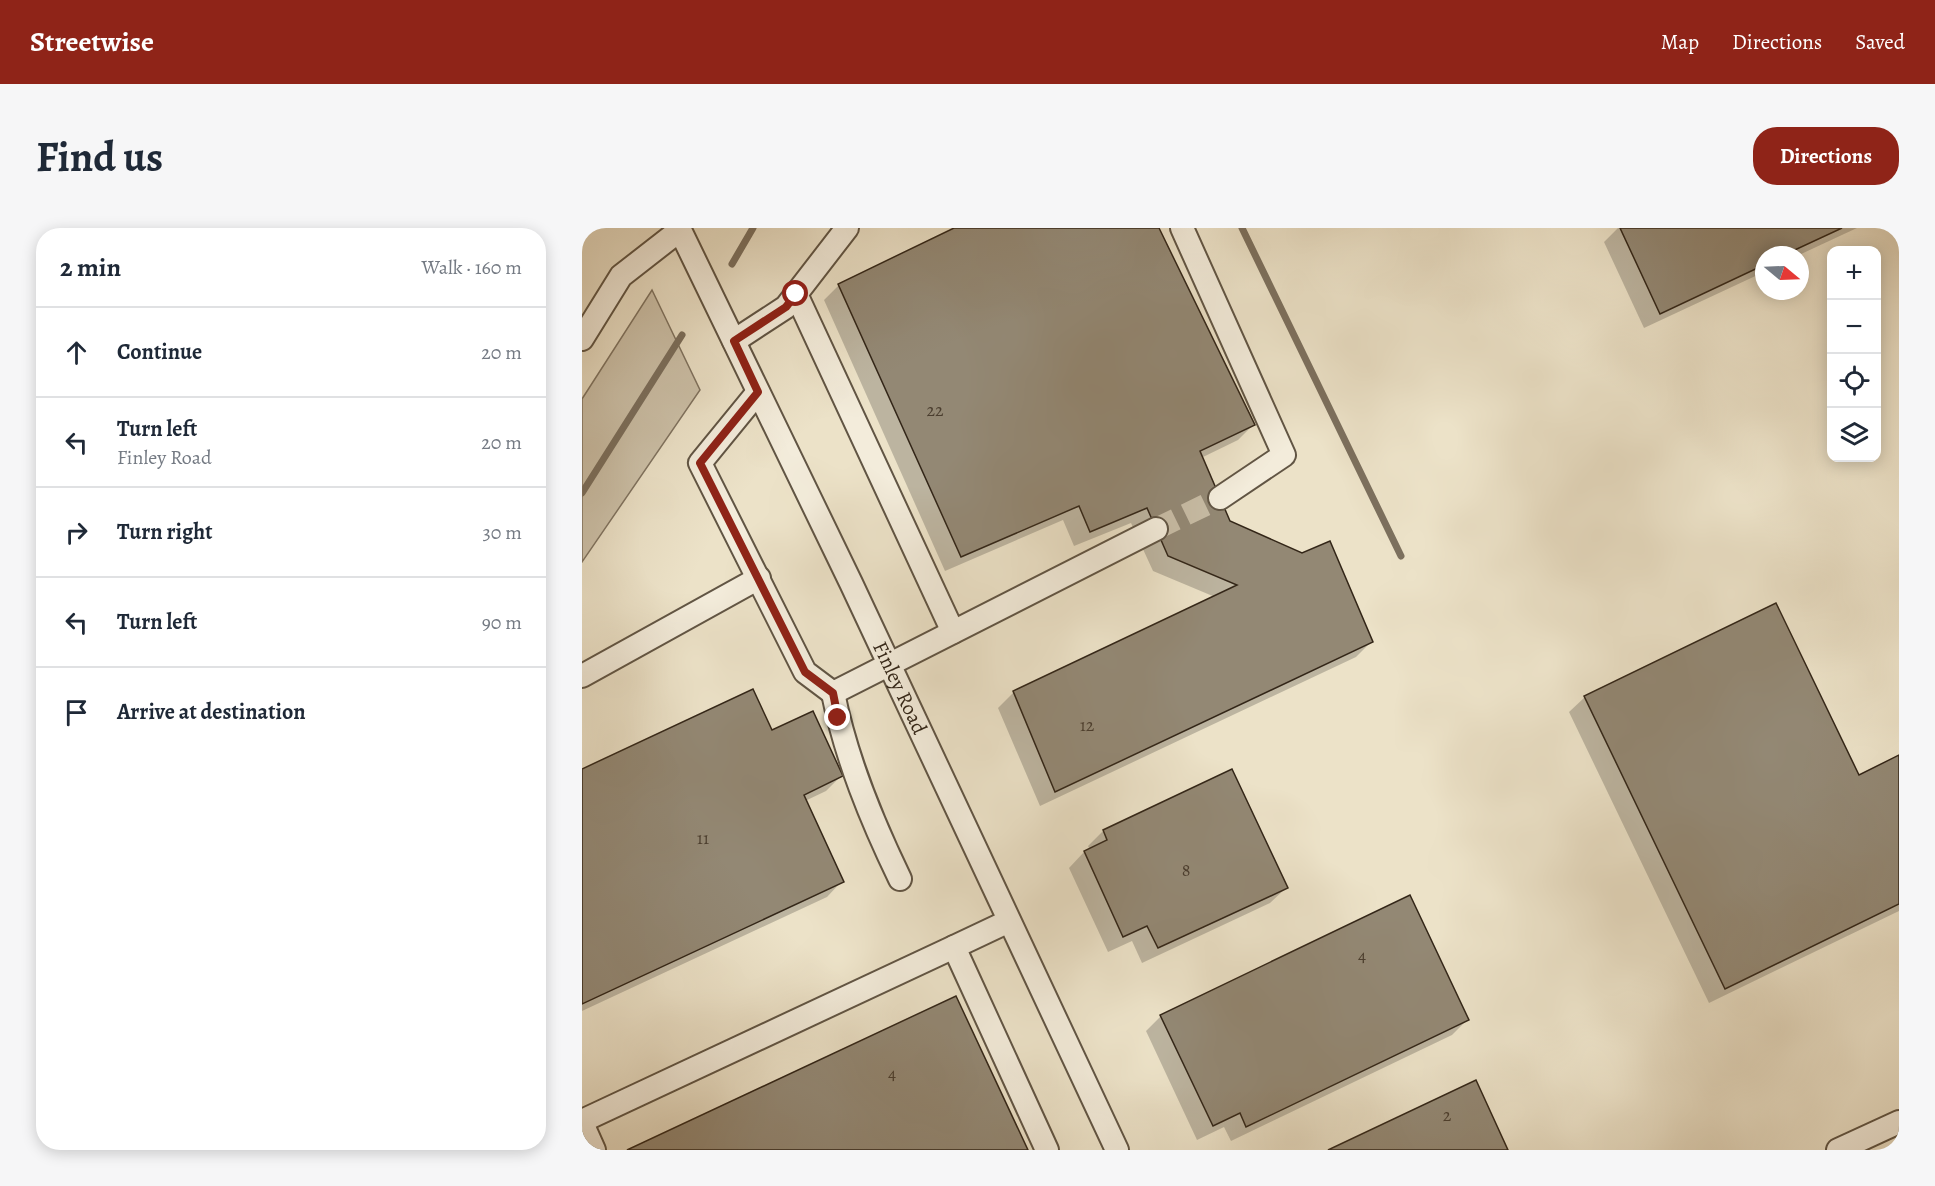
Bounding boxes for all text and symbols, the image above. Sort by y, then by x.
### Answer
text: Streetwise [30,23,154,61]
text: Map [1661,28,1699,56]
text: Directions [1732,28,1822,56]
text: Saved [1855,28,1905,56]
button: Directions [1753,127,1899,185]
text: Find us [36,128,163,185]
north arrow [1755,246,1809,300]
map controls [1827,246,1881,462]
button: + [1827,246,1881,300]
text: 2 min [60,250,121,285]
text: Walk · 160 m [422,254,522,281]
route start [782,280,808,306]
button: − [1827,300,1881,354]
icon: ahead [60,336,93,369]
text: Continue [117,337,202,367]
text: 20 m [481,339,522,366]
button: locate [1827,354,1881,408]
house number: 22 [926,398,944,422]
button: layers [1827,408,1881,462]
text: Turn left [117,414,197,444]
icon: left [60,426,93,459]
text: 20 m [481,429,522,456]
text: Finley Road [117,444,212,471]
icon: right [60,516,93,549]
text: Turn right [117,517,213,547]
text: 30 m [482,519,522,546]
icon: left [60,606,93,639]
text: Turn left [117,607,197,637]
text: 90 m [482,609,522,636]
street label: Finley Road [866,637,934,739]
icon: arrive [60,696,93,729]
text: Arrive at destination [117,697,306,727]
route end [824,704,850,730]
house number: 12 [1080,713,1095,737]
house number: 11 [697,826,709,850]
house number: 8 [1182,858,1190,882]
house number: 4 [1358,943,1366,967]
house number: 4 [888,1061,896,1085]
house number: 2 [1443,1103,1452,1127]

